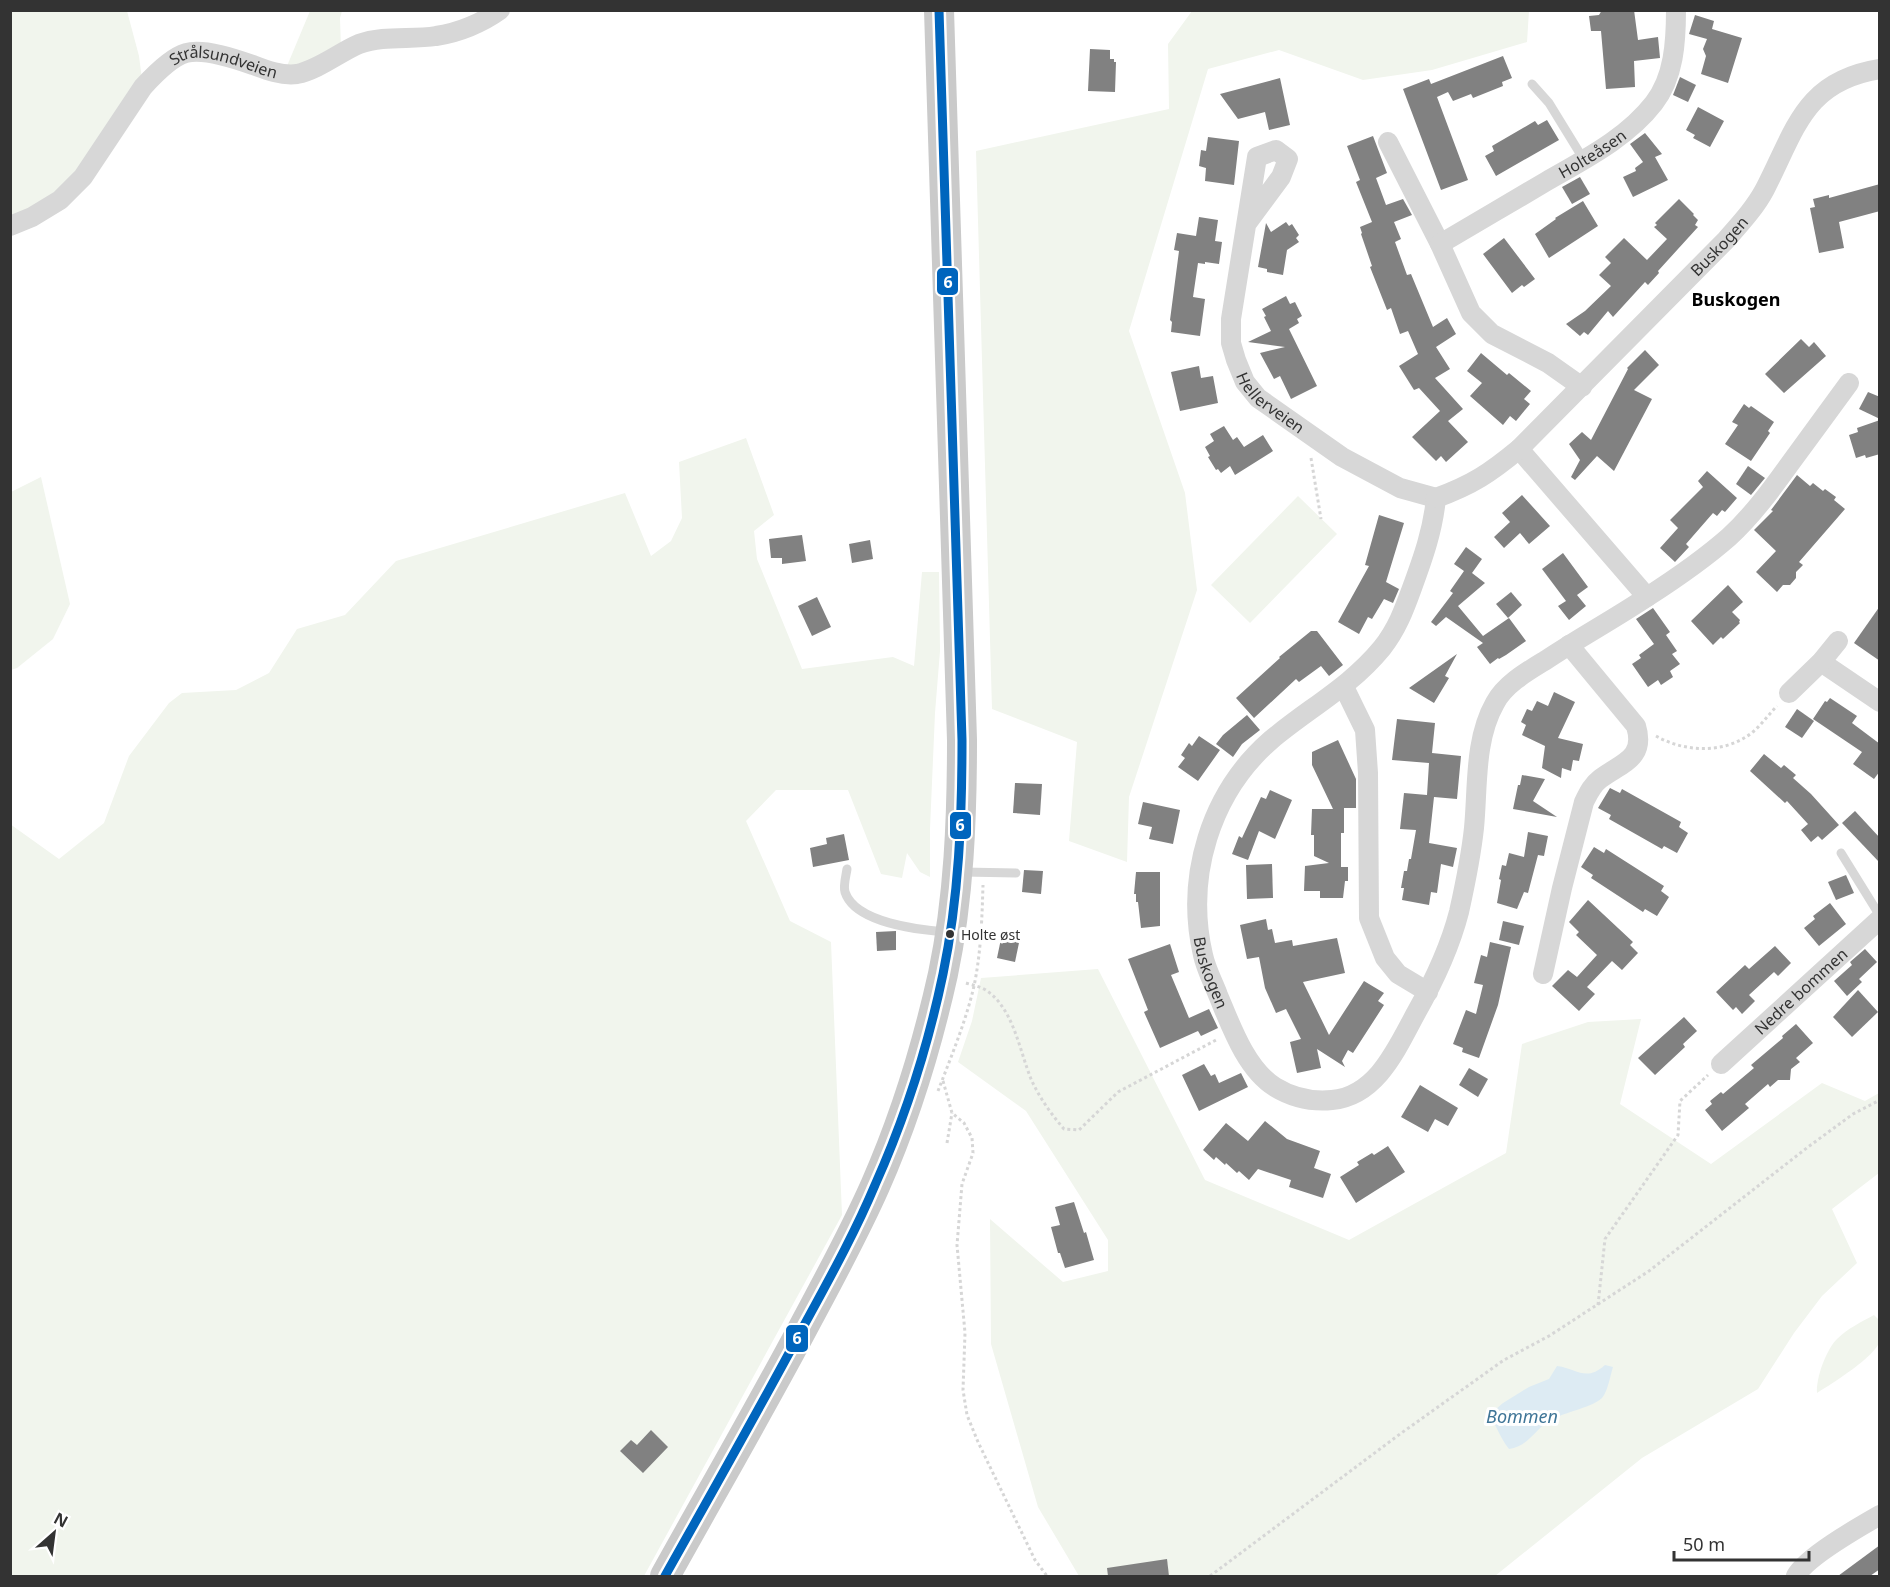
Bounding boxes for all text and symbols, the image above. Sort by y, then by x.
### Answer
street label: Strålsundveien [165,41,280,84]
street label: Holteåsen [1554,124,1631,183]
street label: Buskogen [1685,212,1753,281]
line badge: 6 [936,267,959,296]
text: 6 [943,271,953,293]
district label: Buskogen [1692,287,1780,311]
street label: Hellerveien [1231,369,1309,438]
line badge: 6 [949,811,972,840]
text: 6 [955,814,965,836]
place label: Holte øst [961,925,1020,944]
marker: Holte øst [944,928,956,940]
street label: Buskogen [1189,935,1233,1012]
street label: Nedre bommen [1749,943,1852,1039]
line badge: 6 [785,1324,809,1353]
text: 6 [792,1327,802,1349]
water label: Bommen [1486,1404,1558,1428]
north arrow [24,1503,84,1563]
text: N [50,1507,72,1533]
scale bar [1674,1524,1809,1562]
text: 50 m [1683,1532,1725,1556]

